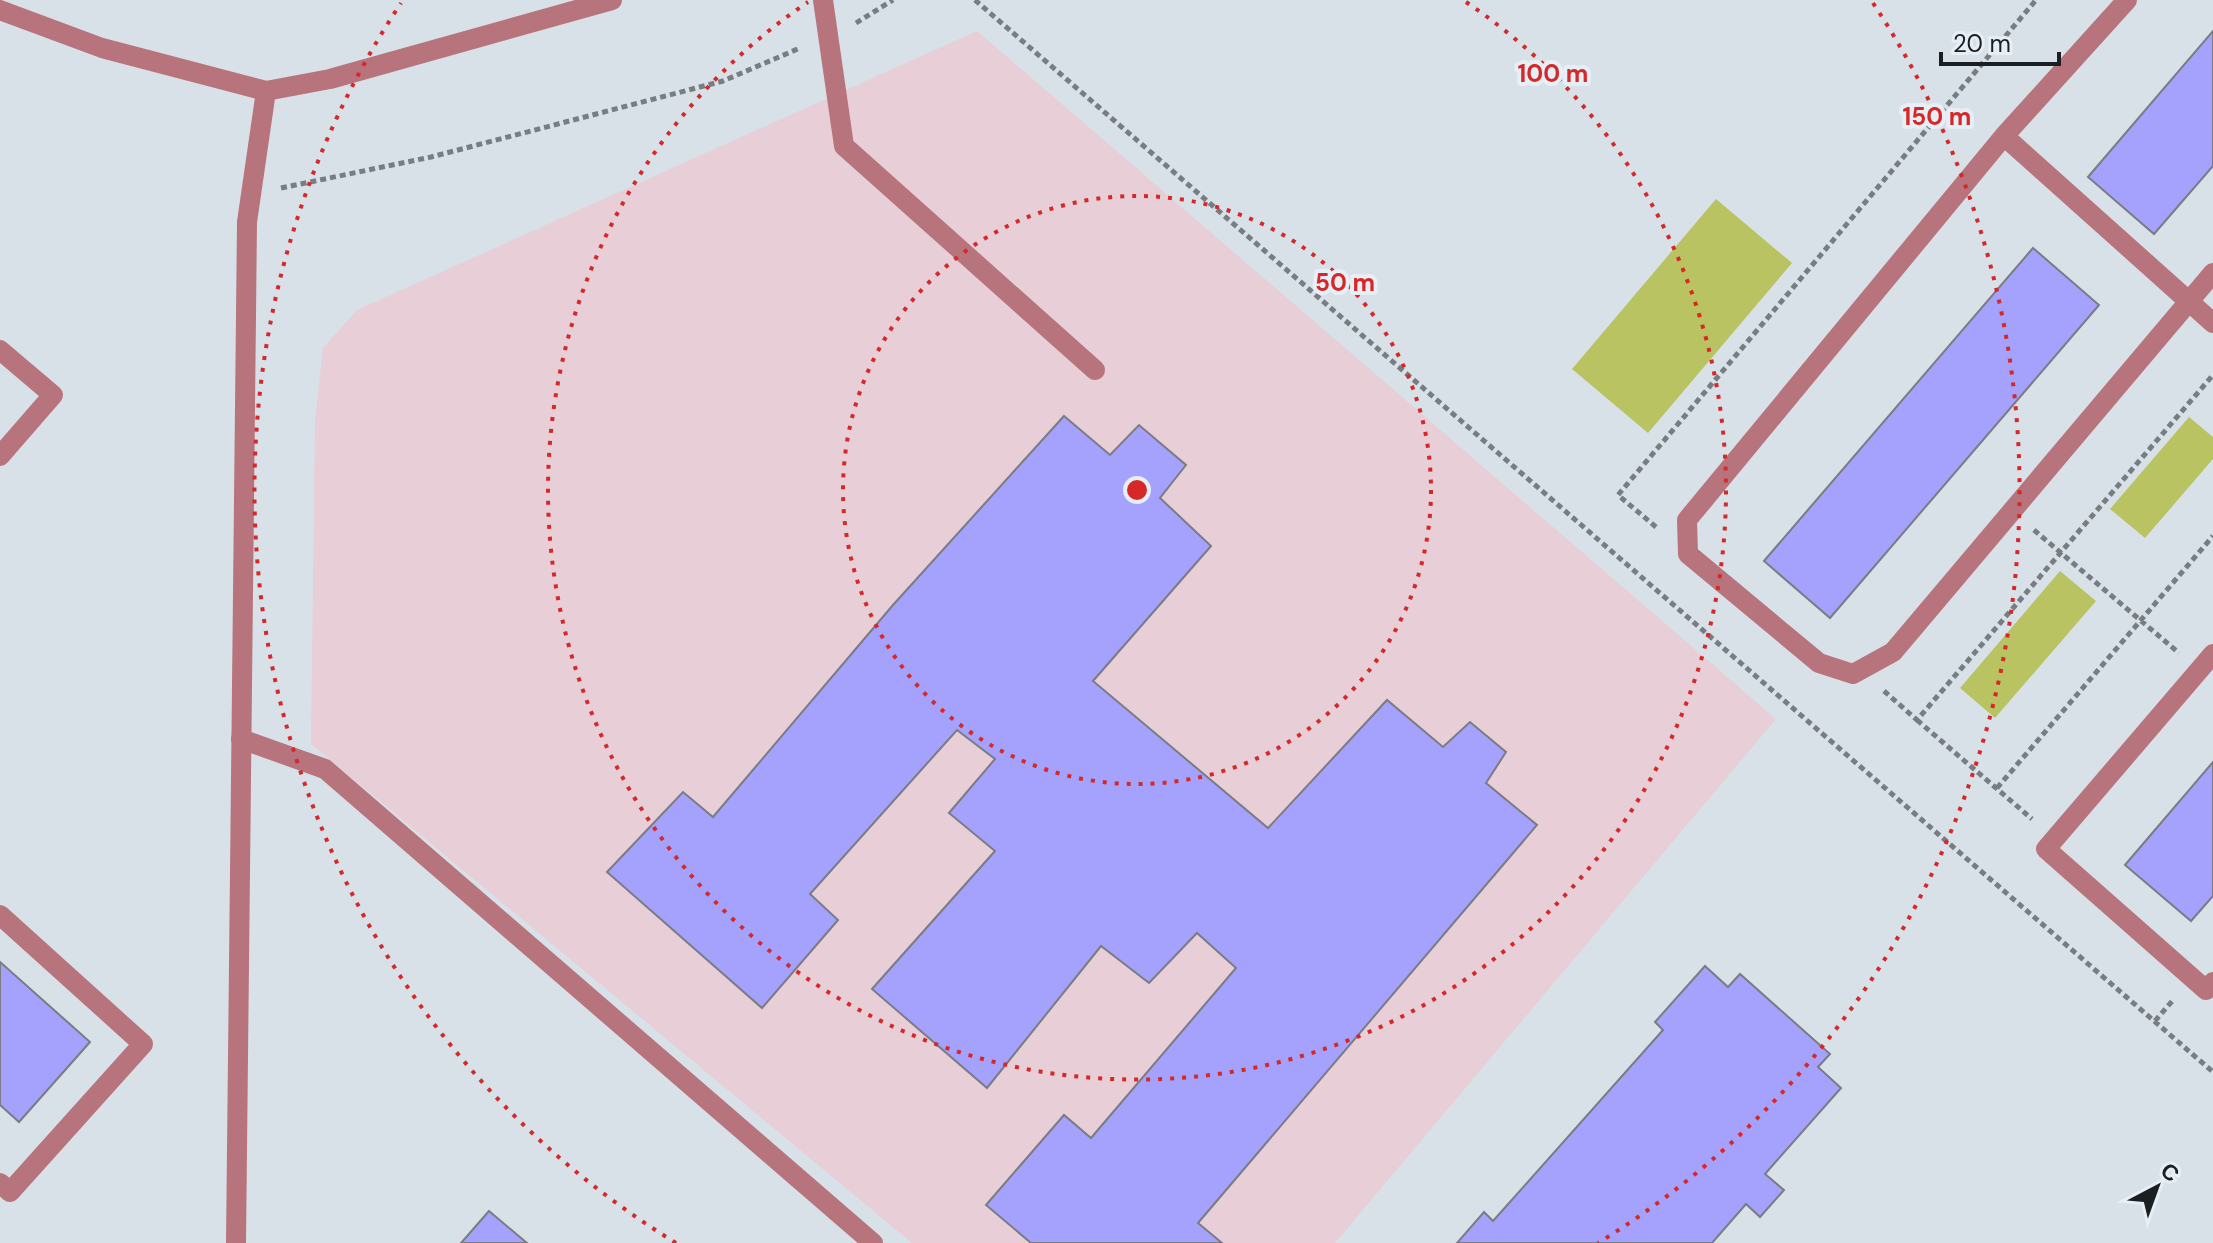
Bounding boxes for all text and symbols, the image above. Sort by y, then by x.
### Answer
scale bar [1941,16,2059,66]
text: 20 m [1953,28,2011,59]
text: 100 m [1518,58,1588,89]
text: 150 m [1903,101,1971,132]
text: 50 m [1315,267,1375,298]
centre of rings [1123,476,1151,504]
north arrow [2117,1147,2197,1227]
text: С [2154,1156,2185,1189]

